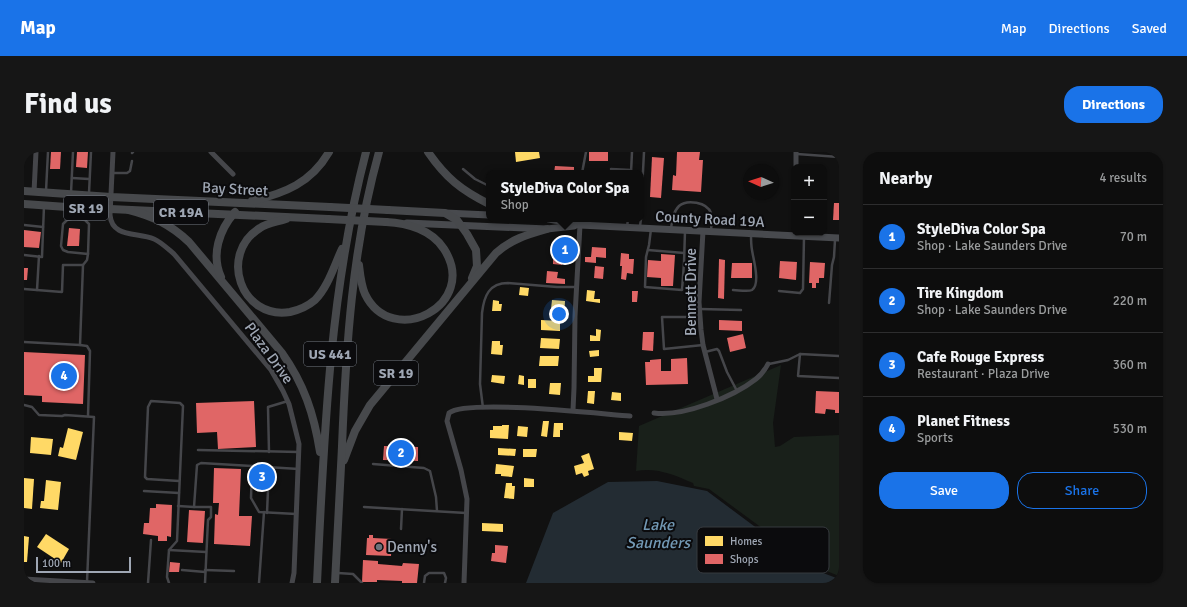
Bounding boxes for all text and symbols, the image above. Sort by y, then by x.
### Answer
text: Map [20,16,56,40]
text: Map [1001,20,1027,37]
text: Directions [1049,20,1110,37]
text: Saved [1132,20,1167,37]
button: Directions [1064,86,1163,123]
text: Find us [24,87,112,121]
north arrow [743,164,779,200]
map controls [791,164,827,236]
button: + [791,164,827,200]
text: Nearby [879,168,932,189]
popup [486,170,644,222]
text: 4 results [1099,170,1147,186]
street label: Bay Street [202,178,268,200]
text: StyleDiva Color Spa [501,179,629,197]
road number: SR 19 [64,196,108,220]
text: Shop [501,197,529,213]
road number: CR 19A [154,200,208,224]
button: − [791,200,827,236]
street label: County Road 19A [655,207,765,231]
text: StyleDiva Color Spa [917,220,1046,238]
text: 1 [888,229,896,245]
text: 70 m [1120,229,1147,245]
pin: 1 [552,235,578,265]
text: Shop · Lake Saunders Drive [917,238,1067,254]
street label: Bennett Drive [682,248,700,336]
text: Tire Kingdom [917,284,1004,302]
text: 2 [888,293,896,309]
text: 220 m [1113,293,1147,309]
text: Shop · Lake Saunders Drive [917,302,1067,318]
your location [549,304,569,324]
street label: Plaza Drive [241,319,297,387]
road number: US 441 [304,342,356,366]
text: Cafe Rouge Express [917,348,1044,366]
text: 3 [888,357,896,373]
text: 360 m [1113,357,1147,373]
pin: 4 [51,361,77,391]
road number: SR 19 [374,361,418,385]
text: Restaurant · Plaza Drive [917,366,1050,382]
text: Planet Fitness [917,412,1010,430]
text: 4 [888,421,896,437]
text: 530 m [1113,421,1147,437]
text: Sports [917,430,953,446]
pin: 2 [388,438,414,468]
pin: 3 [249,462,275,492]
button: Save [879,472,1009,509]
button: Share [1017,472,1147,509]
water label: Lake Saunders [626,515,692,553]
legend [697,527,829,573]
text: Homes [730,535,762,548]
place label: Denny's [387,538,437,556]
marker: Denny's [374,542,384,552]
text: Shops [730,553,759,566]
scale bar [36,555,131,574]
text: 100 m [42,557,71,570]

